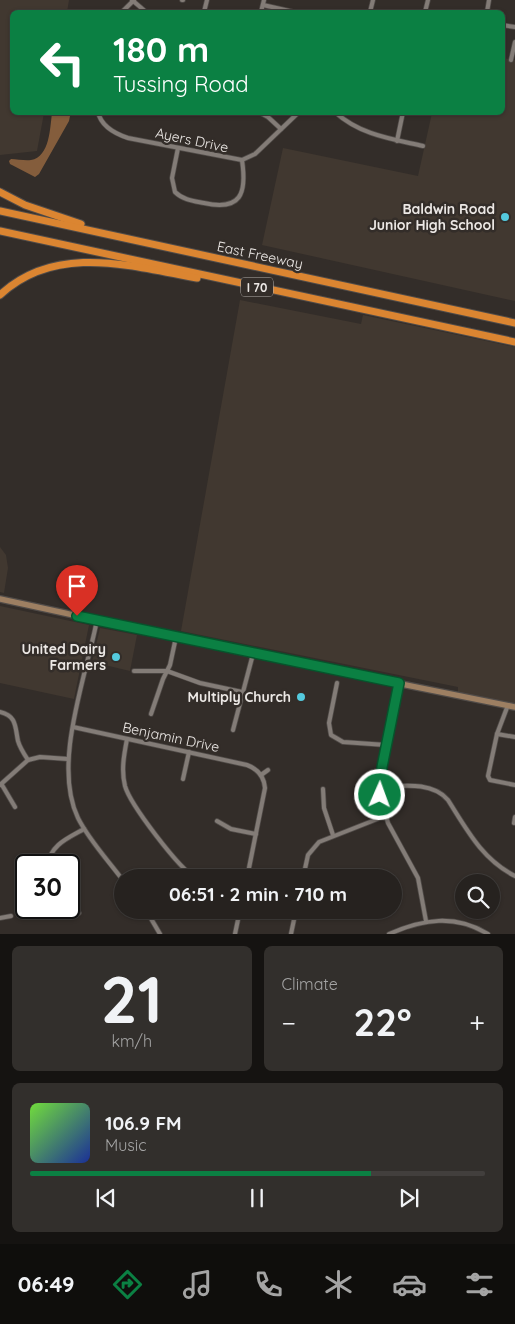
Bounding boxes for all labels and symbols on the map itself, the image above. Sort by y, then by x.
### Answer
street label: Ayers Drive [154,124,230,157]
place label: Baldwin Road Junior High School [369,200,495,234]
marker: Baldwin Road Junior High School [499,211,511,223]
street label: East Freeway [215,237,305,273]
road number: I 70 [241,278,273,296]
pin [56,565,98,616]
place label: United Dairy Farmers [21,640,106,674]
marker: United Dairy Farmers [110,651,122,663]
place label: Multiply Church [188,688,291,706]
marker: Multiply Church [295,691,307,703]
street label: Benjamin Drive [121,718,221,756]
position arrow [353,768,405,820]
speed limit sign: 30 [15,854,80,919]

